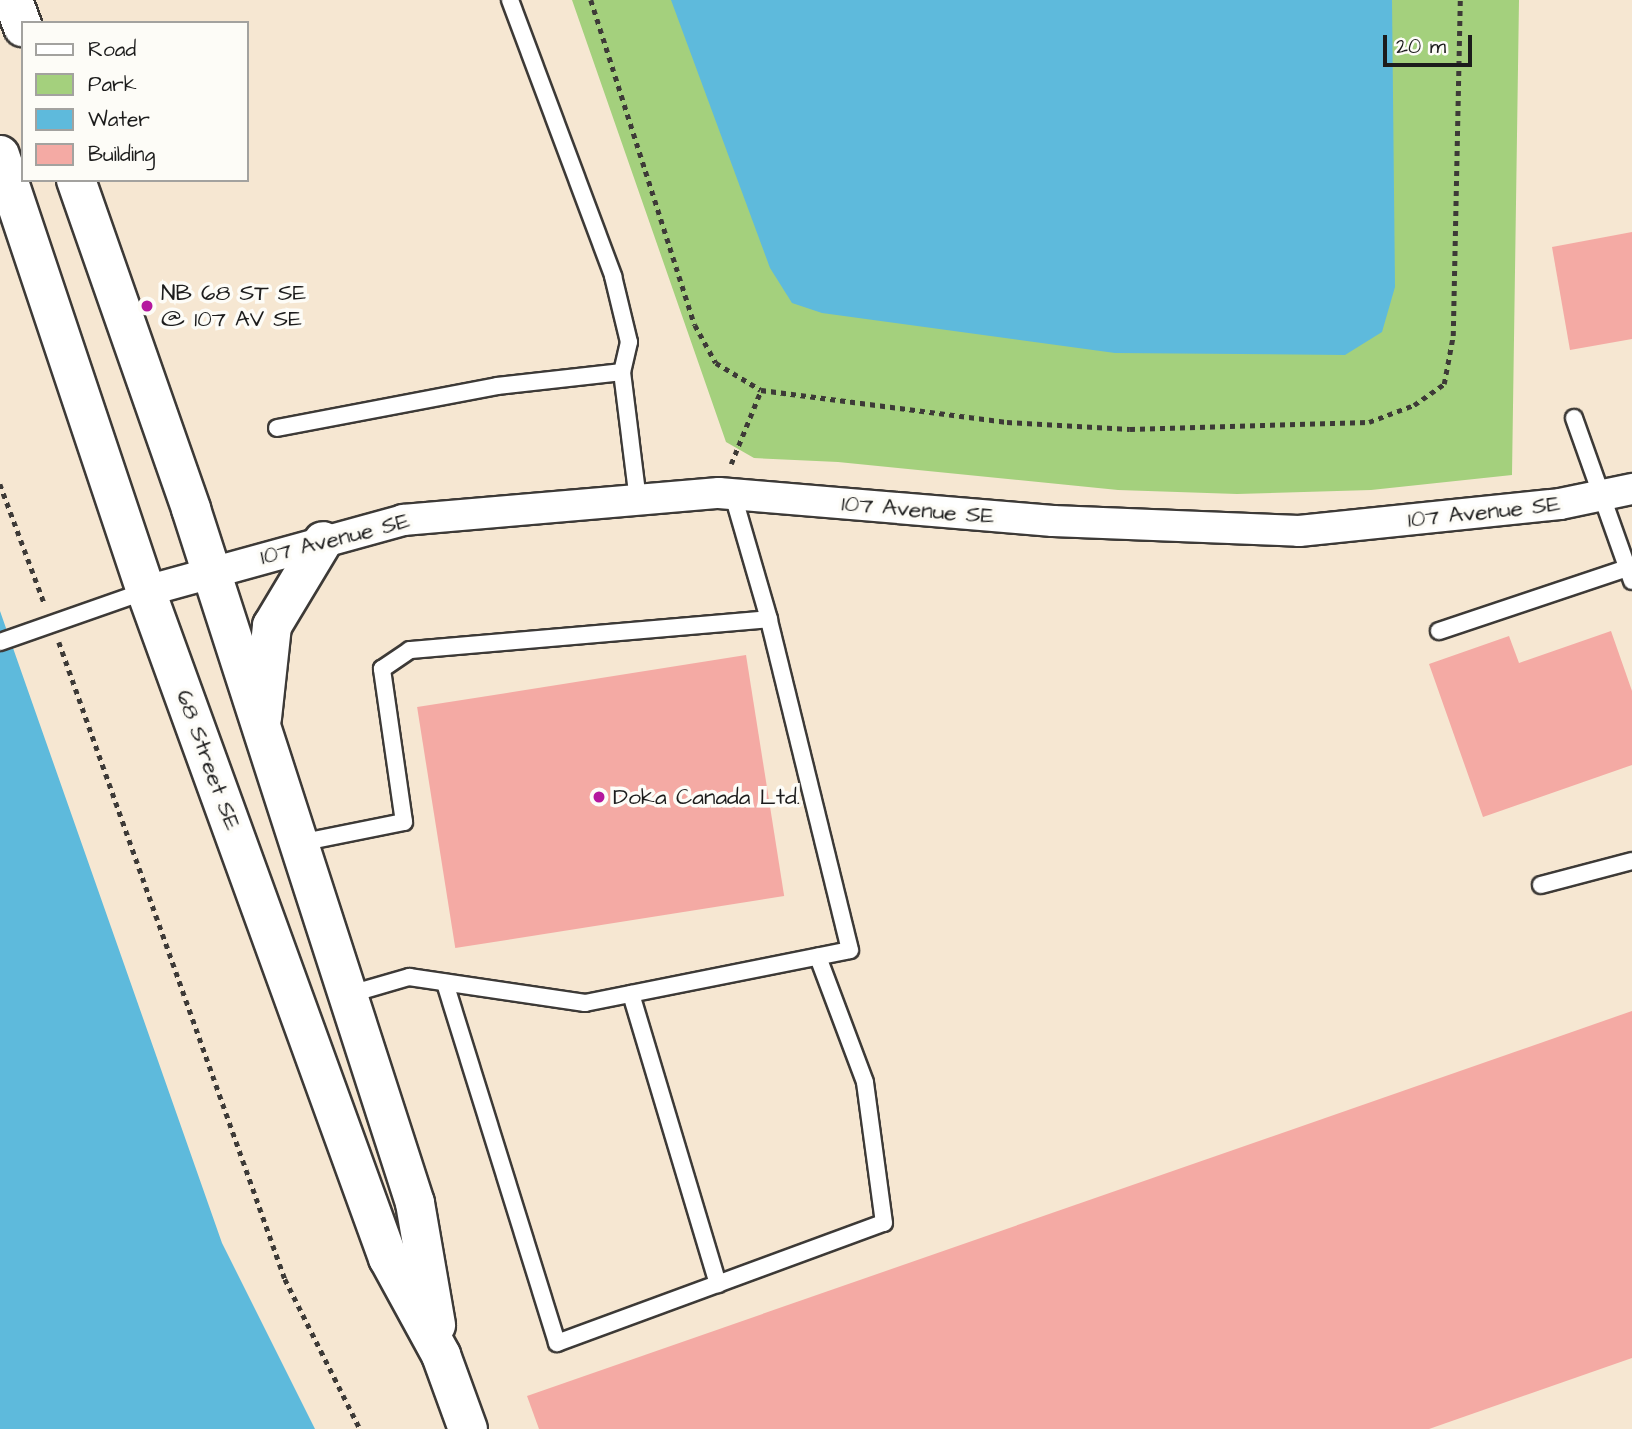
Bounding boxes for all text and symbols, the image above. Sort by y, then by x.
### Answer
legend [21,21,248,182]
scale bar [1387,21,1476,65]
text: 20 m [1396,32,1446,61]
text: Road [88,35,136,64]
text: Park [88,70,137,99]
text: Water [88,105,150,134]
text: Building [88,140,155,169]
place label: NB 68 ST SE @ 107 AV SE [161,279,306,333]
marker: NB 68 ST SE @ 107 AV SE [139,298,155,314]
street label: 107 Avenue SE [841,490,995,530]
street label: 107 Avenue SE [1406,490,1562,534]
street label: 107 Avenue SE [257,507,413,571]
street label: 68 Street SE [170,686,246,834]
place label: Doka Canada Ltd. [613,783,800,811]
marker: Doka Canada Ltd. [591,789,607,805]

